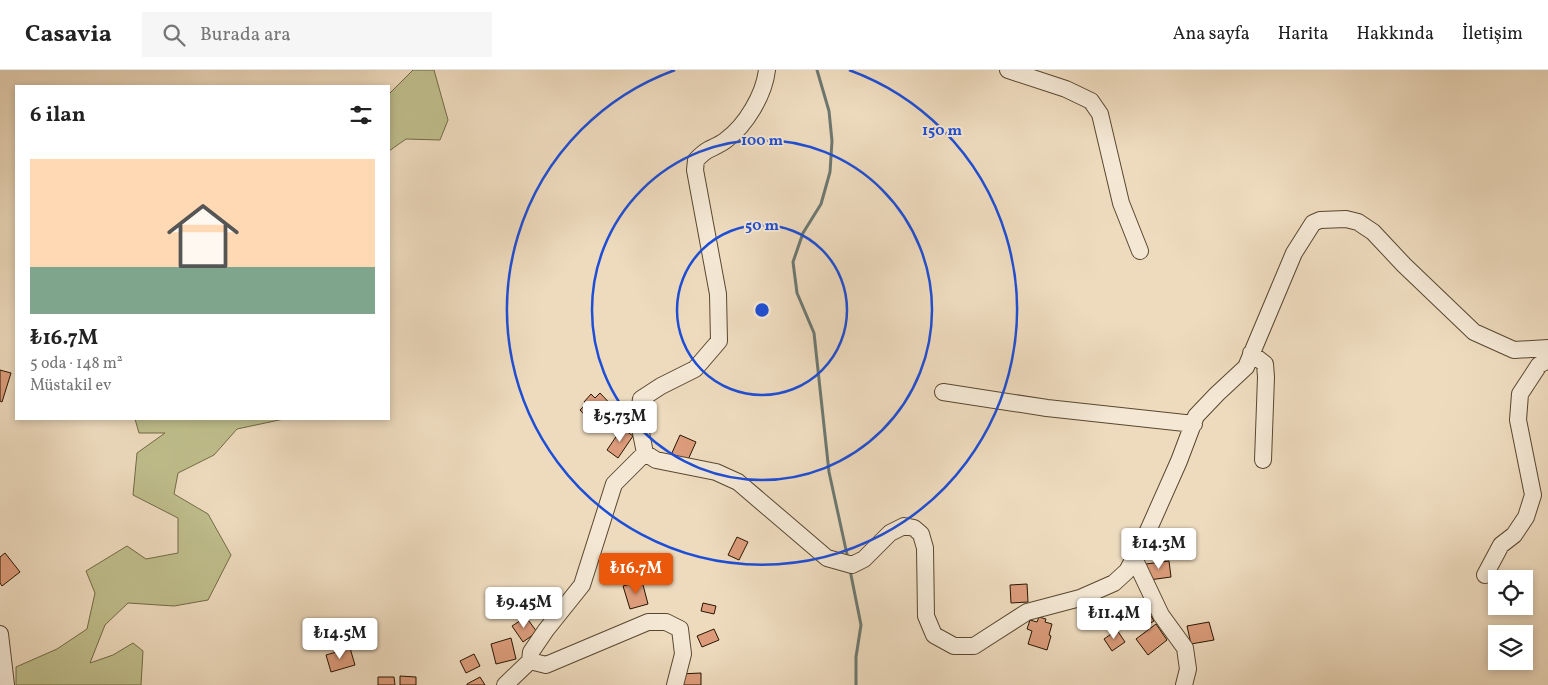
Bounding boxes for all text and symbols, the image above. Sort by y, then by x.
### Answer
search box [142,12,492,57]
text: Casavia [25,18,112,52]
icon: search [160,21,188,49]
text: Burada ara [200,22,291,48]
text: Ana sayfa [1173,22,1250,47]
text: Harita [1278,22,1329,47]
text: Hakkında [1357,22,1434,47]
text: İletişim [1462,22,1523,47]
text: 6 ilan [30,101,86,130]
icon: filters [347,101,375,129]
text: 150 m [922,121,962,142]
text: 100 m [741,131,784,152]
icon: home [158,191,248,281]
text: 50 m [745,216,779,237]
centre of rings [753,301,771,319]
text: ₺16.7M [30,324,98,353]
text: 5 oda · 148 m² [30,353,123,375]
text: Müstakil ev [30,375,111,397]
pin: ₺5.73M [579,400,661,443]
text: ₺5.73M [594,406,646,428]
pin: ₺14.3M [1118,528,1200,570]
text: ₺14.3M [1132,533,1186,555]
pin: ₺16.7M [595,552,677,595]
text: ₺16.7M [610,558,662,580]
map controls [1488,570,1533,670]
button: locate [1488,570,1533,615]
pin: ₺9.45M [483,586,565,629]
text: ₺9.45M [496,592,552,614]
pin: ₺11.4M [1073,598,1155,640]
text: ₺11.4M [1088,603,1140,625]
pin: ₺14.5M [299,618,381,660]
text: ₺14.5M [313,623,367,645]
button: layers [1488,625,1533,670]

